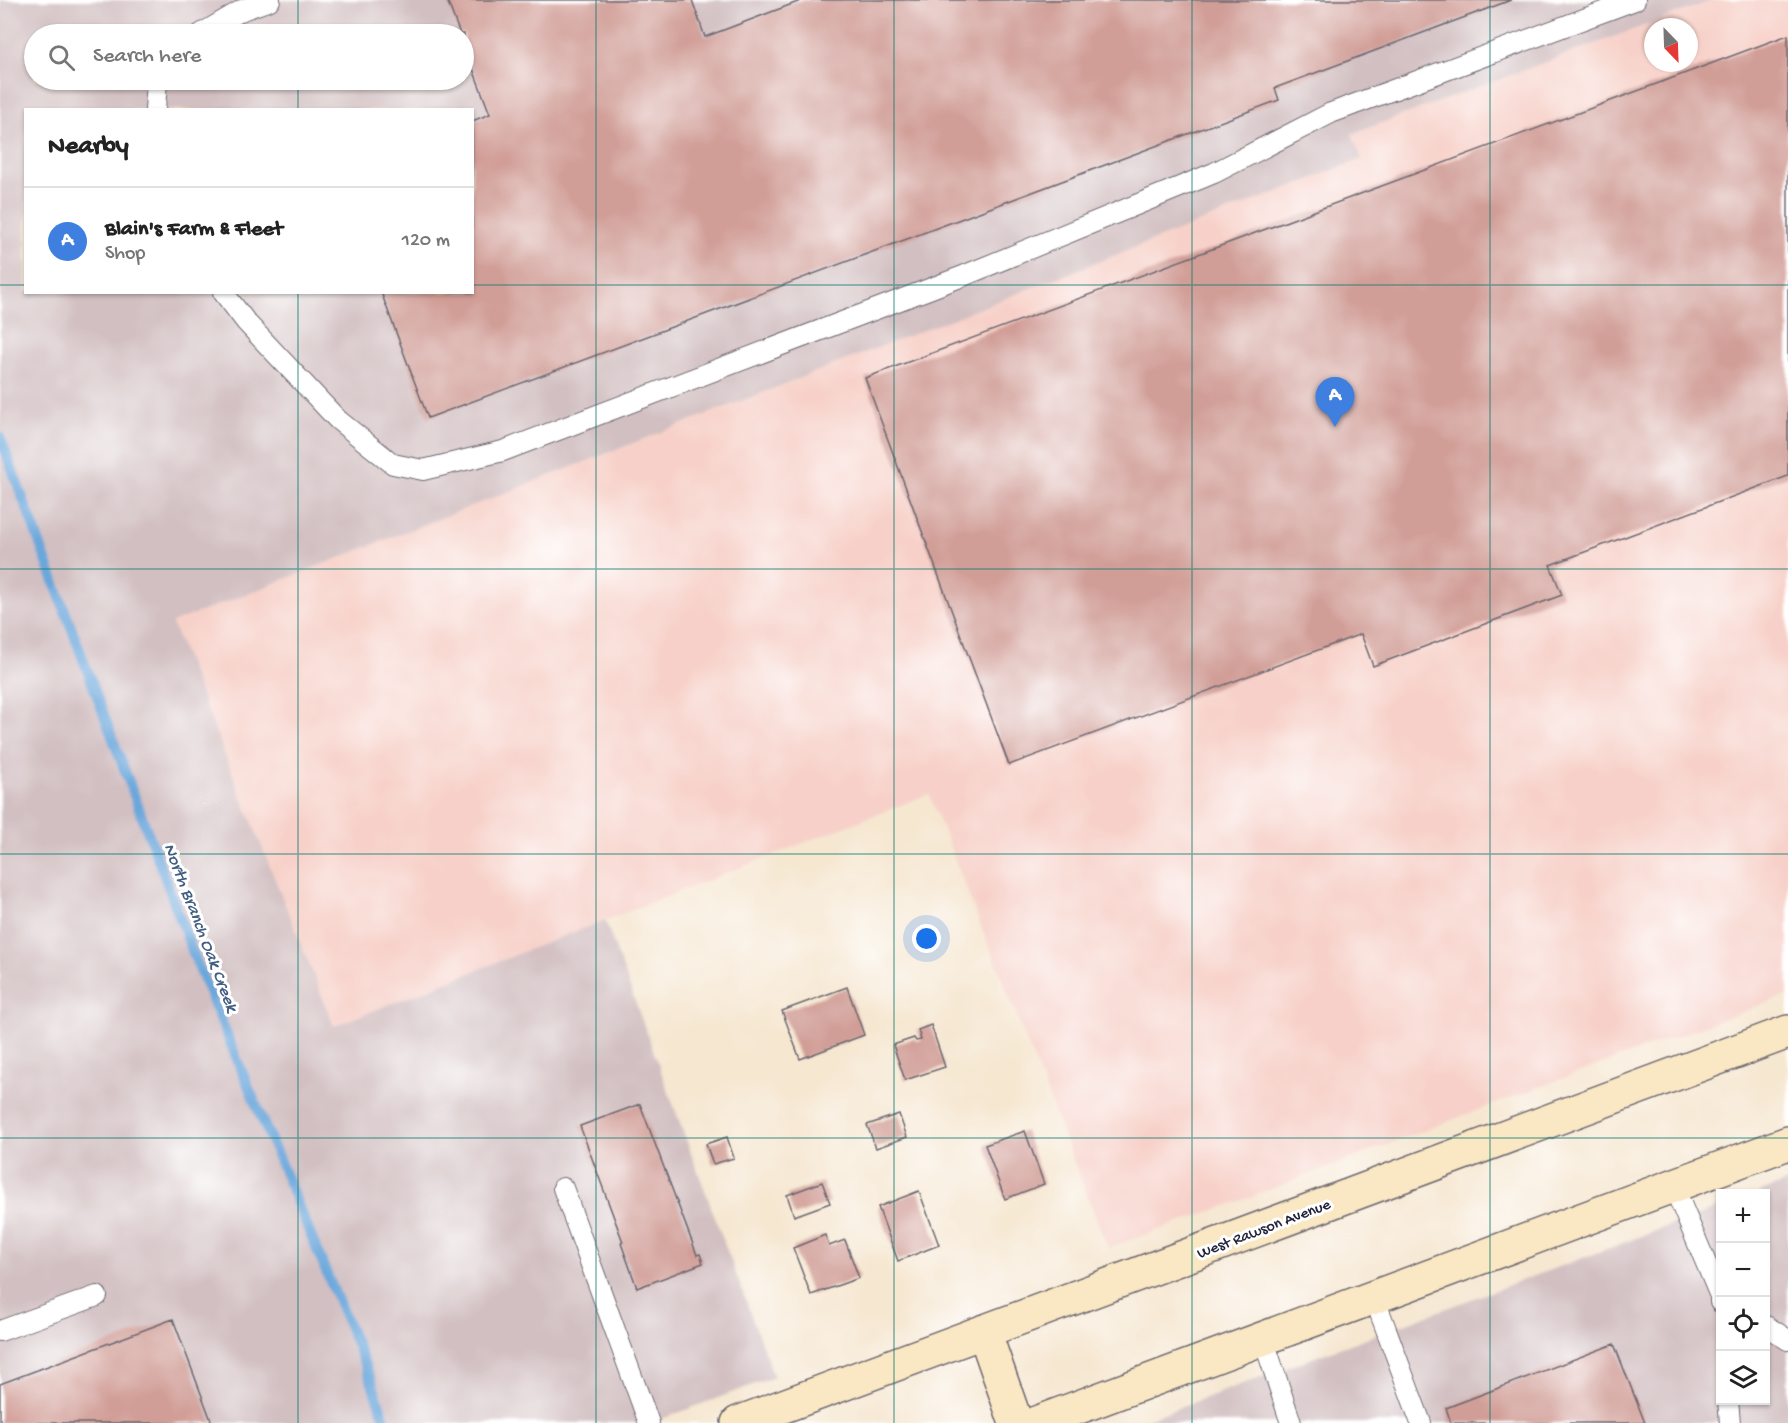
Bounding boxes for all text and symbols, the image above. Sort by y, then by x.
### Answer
north arrow [1644,18,1698,72]
search box [24,24,474,90]
icon: search [45,41,78,74]
text: Search here [93,44,201,70]
text: Nearby [48,132,129,163]
text: Blain's Farm & Fleet [105,217,283,243]
text: A [62,230,73,253]
text: 120 m [402,230,450,253]
text: Shop [105,243,145,266]
pin: A [1316,378,1354,427]
water label: North Branch Oak Creek [158,841,242,1017]
your location [912,924,941,953]
map controls [1716,1189,1770,1405]
button: + [1716,1189,1770,1243]
street label: West Rawson Avenue [1195,1196,1334,1264]
button: − [1716,1243,1770,1297]
button: locate [1716,1297,1770,1351]
button: layers [1716,1351,1770,1405]

